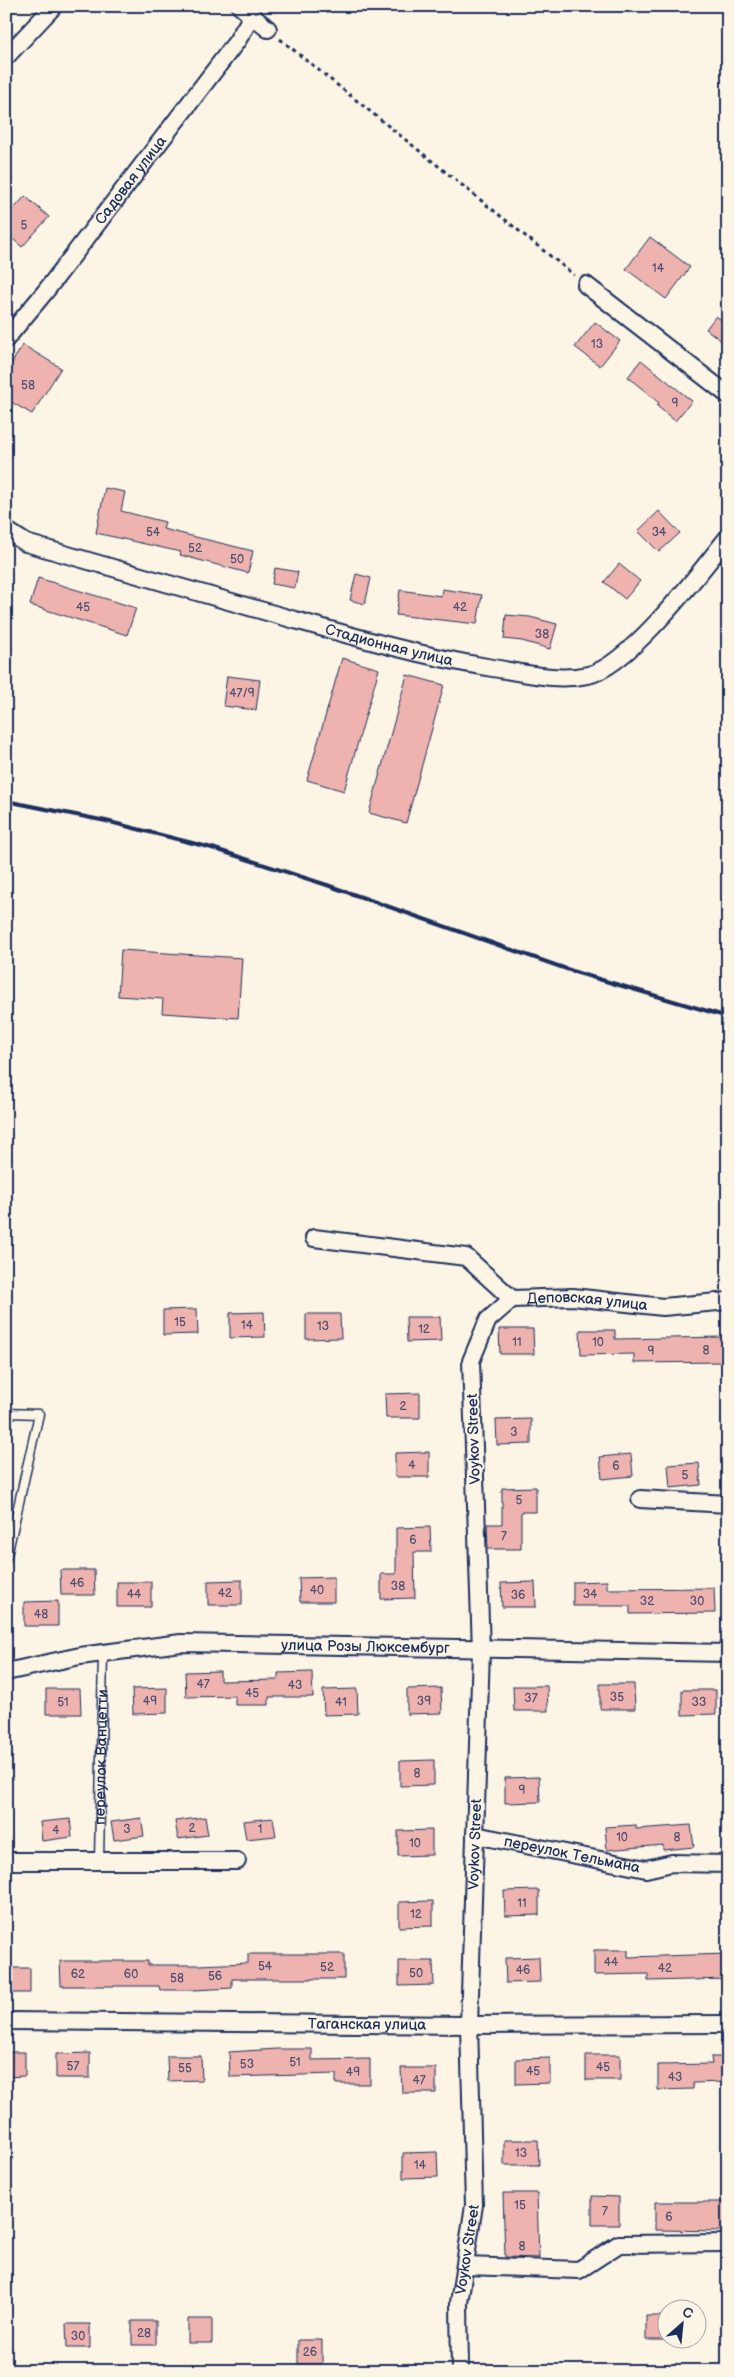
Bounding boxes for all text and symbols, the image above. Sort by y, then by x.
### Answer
street label: Садовая улица [91,132,171,228]
house number: 5 [21,218,28,233]
house number: 14 [652,261,665,276]
house number: 13 [591,337,603,352]
house number: 58 [21,378,35,393]
house number: 9 [672,396,679,411]
house number: 54 [146,525,161,540]
house number: 34 [652,525,667,540]
house number: 52 [188,541,202,556]
house number: 50 [230,552,244,567]
house number: 45 [76,600,90,615]
house number: 42 [453,600,467,615]
street label: Стадионная улица [323,619,455,670]
house number: 38 [535,627,549,642]
house number: 47/9 [229,686,255,701]
street label: Деповская улица [527,1287,649,1315]
house number: 15 [174,1315,186,1330]
house number: 14 [241,1318,254,1333]
house number: 13 [317,1319,329,1334]
house number: 12 [418,1322,430,1337]
house number: 11 [512,1335,522,1350]
house number: 10 [592,1335,604,1350]
house number: 8 [703,1343,710,1358]
house number: 9 [648,1344,655,1359]
street label: Voykov Street [463,1393,485,1485]
house number: 2 [399,1399,407,1414]
house number: 3 [510,1425,518,1440]
house number: 4 [408,1458,416,1473]
house number: 6 [612,1459,620,1474]
house number: 5 [682,1468,689,1483]
house number: 5 [516,1493,523,1508]
house number: 7 [501,1529,507,1544]
house number: 6 [409,1533,417,1548]
house number: 46 [70,1576,84,1591]
house number: 38 [391,1579,405,1594]
house number: 40 [310,1583,324,1598]
house number: 42 [218,1586,232,1601]
house number: 44 [127,1587,142,1602]
house number: 34 [583,1587,598,1602]
house number: 36 [511,1588,525,1603]
house number: 32 [640,1594,654,1609]
house number: 30 [690,1594,704,1609]
house number: 48 [34,1607,48,1622]
street label: улица Розы Люксембург [281,1635,450,1657]
house number: 47 [196,1677,210,1692]
house number: 43 [288,1678,302,1693]
house number: 45 [245,1686,259,1701]
street label: переулок Ванцетти [90,1689,112,1825]
house number: 35 [610,1690,624,1705]
house number: 37 [524,1691,538,1706]
house number: 49 [143,1694,157,1709]
house number: 39 [417,1694,431,1709]
house number: 51 [57,1695,69,1710]
house number: 41 [335,1695,347,1710]
house number: 33 [692,1695,706,1710]
house number: 8 [414,1766,421,1781]
house number: 9 [519,1783,526,1798]
street label: Voykov Street [464,1798,486,1890]
house number: 2 [188,1821,196,1836]
house number: 3 [123,1822,131,1837]
house number: 1 [258,1822,262,1837]
house number: 4 [52,1823,60,1838]
house number: 10 [616,1830,628,1845]
house number: 8 [674,1830,681,1845]
street label: переулок Тельмана [502,1831,642,1877]
house number: 10 [409,1836,421,1851]
house number: 11 [517,1896,527,1911]
house number: 12 [410,1907,422,1922]
house number: 44 [604,1955,619,1970]
house number: 54 [258,1959,273,1974]
house number: 52 [320,1960,334,1975]
house number: 42 [658,1961,672,1976]
house number: 46 [516,1963,530,1978]
house number: 50 [409,1966,423,1981]
house number: 62 [71,1967,85,1982]
house number: 60 [124,1967,138,1982]
house number: 56 [208,1969,222,1984]
house number: 58 [170,1971,184,1986]
street label: Таганская улица [308,2014,426,2034]
house number: 51 [289,2055,301,2070]
house number: 53 [240,2057,254,2072]
house number: 57 [67,2059,79,2074]
house number: 45 [596,2060,610,2075]
house number: 55 [178,2061,192,2076]
house number: 45 [526,2064,540,2079]
house number: 49 [346,2065,360,2080]
house number: 43 [668,2070,682,2085]
house number: 47 [412,2073,426,2088]
house number: 13 [515,2146,527,2161]
house number: 14 [414,2158,427,2173]
house number: 15 [514,2198,526,2213]
street label: Voykov Street [451,2203,484,2296]
house number: 7 [602,2204,608,2219]
house number: 6 [665,2210,673,2225]
house number: 8 [519,2239,526,2254]
north arrow [656,2300,706,2350]
text: С [679,2303,696,2323]
house number: 28 [137,2326,151,2341]
house number: 30 [71,2329,85,2344]
house number: 26 [303,2345,317,2360]

